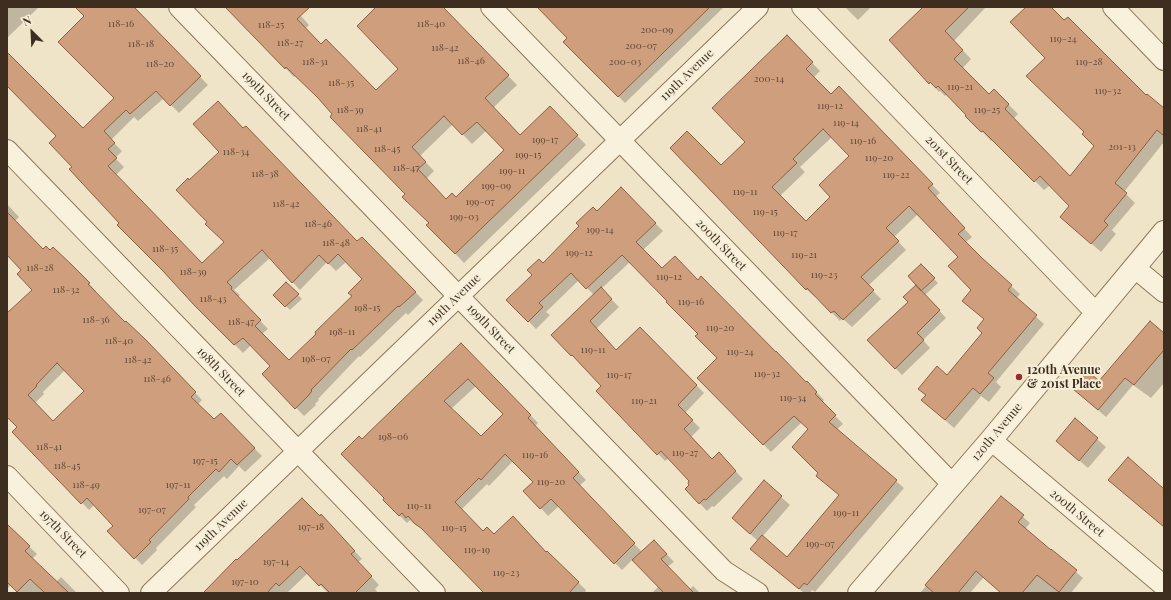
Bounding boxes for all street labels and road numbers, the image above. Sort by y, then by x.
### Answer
street label: 119th Avenue [657,46,717,104]
street label: 199th Street [239,68,293,124]
street label: 201st Street [922,133,976,187]
street label: 200th Street [693,216,749,274]
street label: 119th Avenue [424,271,484,329]
street label: 199th Street [464,301,518,357]
street label: 198th Street [194,344,248,400]
street label: 120th Avenue [969,400,1025,464]
street label: 200th Street [1047,486,1107,540]
street label: 119th Avenue [191,496,251,554]
street label: 197th Street [36,507,90,561]

